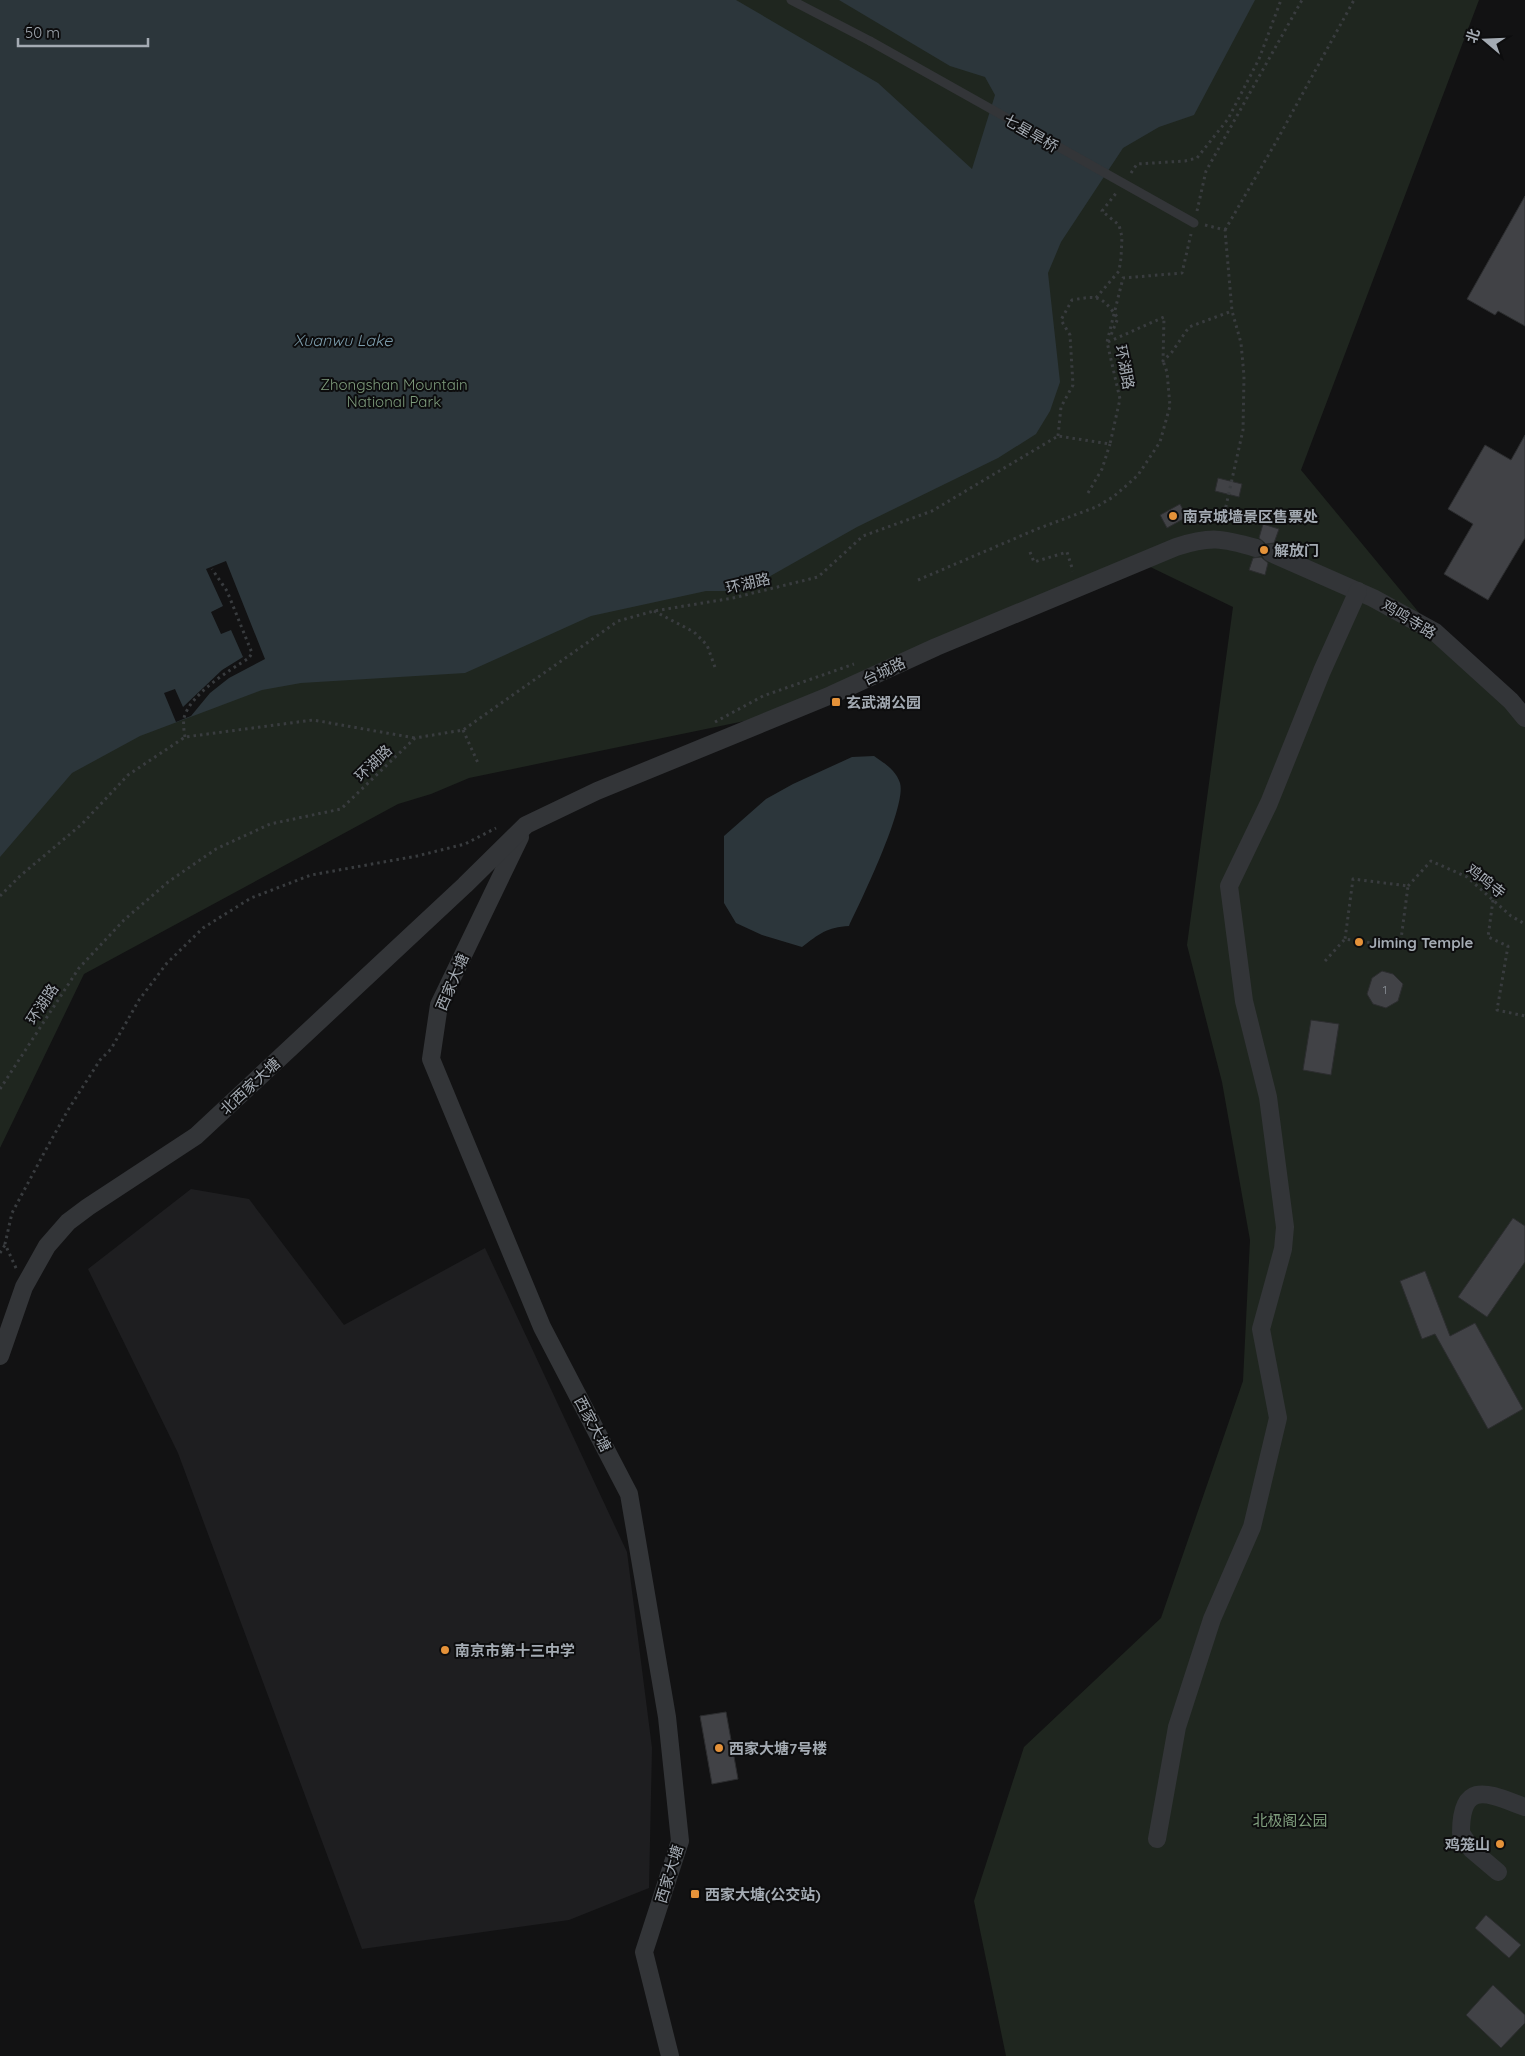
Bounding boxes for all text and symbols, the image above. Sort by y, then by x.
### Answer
scale bar [18,15,148,47]
north arrow [1460,15,1510,65]
text: 50 m [25,23,60,42]
text: 北 [1462,26,1483,45]
street label: 七星旱桥 [1000,110,1062,156]
water label: Xuanwu Lake [294,330,393,350]
street label: 环湖路 [1111,343,1139,391]
park label: Zhongshan Mountain National Park [320,375,468,411]
place label: 南京城墙景区售票处 [1183,507,1318,526]
marker: 南京城墙景区售票处 [1167,510,1179,522]
place label: 解放门 [1274,541,1319,560]
marker: 解放门 [1258,544,1270,556]
street label: 环湖路 [724,569,772,597]
street label: 鸡鸣寺路 [1378,595,1440,643]
street label: 台城路 [860,653,908,689]
place label: 玄武湖公园 [846,693,921,712]
marker: 玄武湖公园 [830,696,842,708]
street label: 环湖路 [350,741,396,785]
street label: 鸡鸣寺 [1462,860,1510,902]
place label: Jiming Temple [1369,933,1473,952]
marker: Jiming Temple [1353,936,1365,948]
street label: 西家大塘 [432,951,472,1013]
street label: 环湖路 [22,980,62,1028]
house number: 1 [1383,982,1387,997]
street label: 北西家大塘 [216,1053,284,1119]
street label: 西家大塘 [571,1393,615,1455]
place label: 南京市第十三中学 [455,1641,575,1660]
marker: 南京市第十三中学 [439,1644,451,1656]
place label: 西家大塘7号楼 [729,1739,827,1758]
marker: 西家大塘7号楼 [713,1742,725,1754]
park label: 北极阁公园 [1252,1811,1328,1830]
place label: 鸡笼山 [1445,1835,1490,1854]
marker: 鸡笼山 [1494,1838,1506,1850]
street label: 西家大塘 [651,1843,687,1905]
place label: 西家大塘(公交站) [705,1885,821,1904]
marker: 西家大塘(公交站) [689,1888,701,1900]

